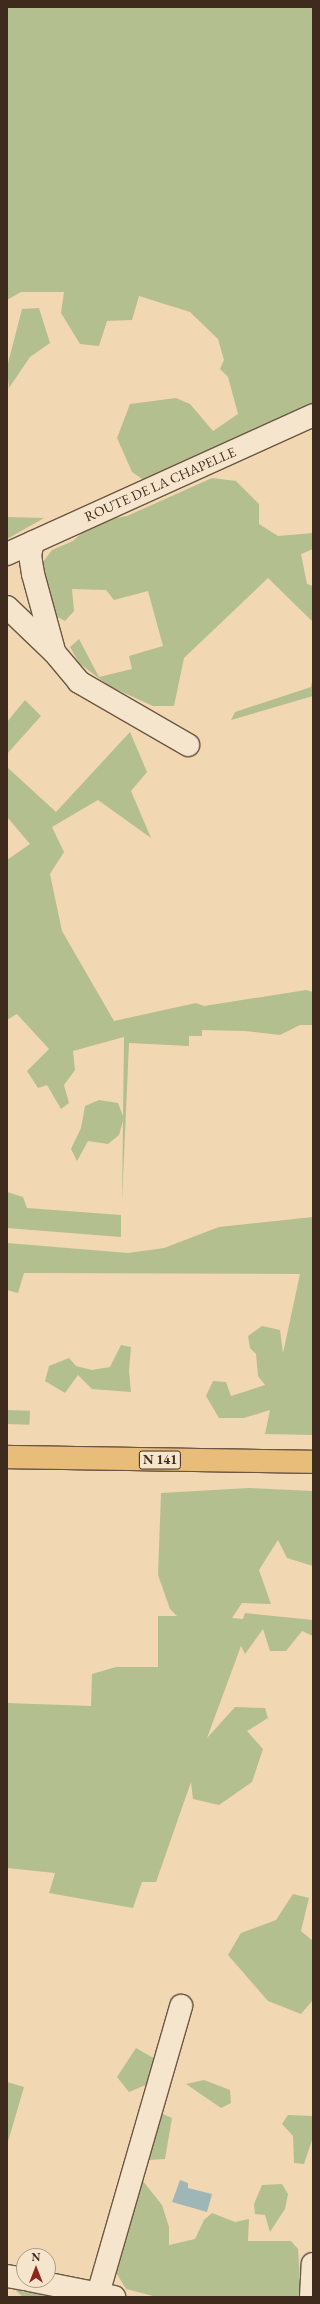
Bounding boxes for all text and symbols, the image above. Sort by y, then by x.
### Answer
street label: ROUTE DE LA CHAPELLE [82,443,238,525]
road number: N 141 [138,1449,182,1471]
north arrow [16,2248,56,2288]
text: N [32,2250,40,2264]

